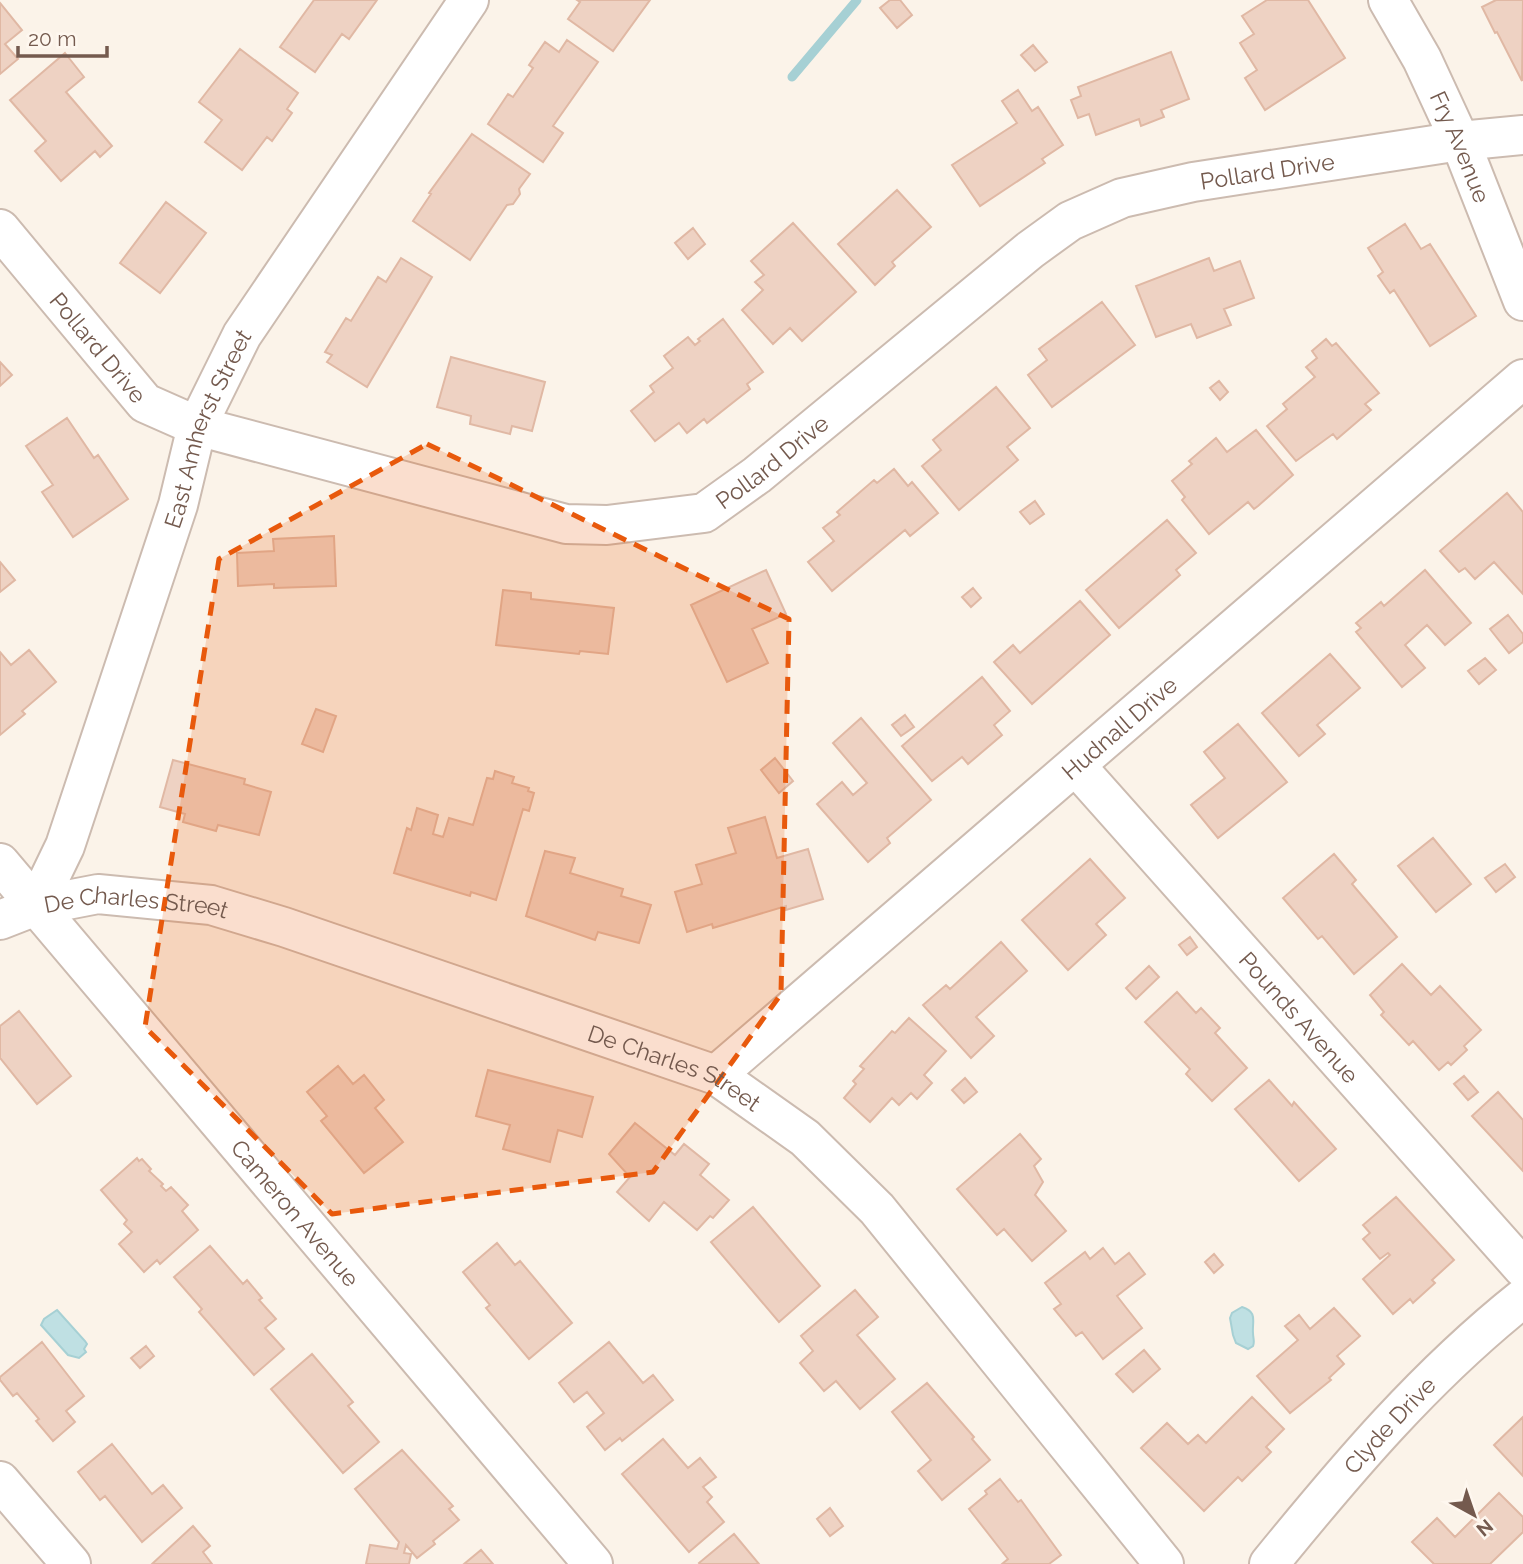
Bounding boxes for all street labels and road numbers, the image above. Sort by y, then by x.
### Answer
street label: Fry Avenue [1425,87,1496,206]
street label: Pollard Drive [1198,147,1336,194]
street label: Pollard Drive [45,287,152,408]
street label: East Amherst Street [158,323,256,531]
street label: Pollard Drive [710,409,833,514]
street label: Hudnall Drive [1056,670,1182,785]
street label: De Charles Street [42,880,232,923]
street label: Pounds Avenue [1234,946,1365,1088]
street label: De Charles Street [585,1019,766,1116]
street label: Cameron Avenue [226,1134,365,1292]
street label: Clyde Drive [1338,1371,1441,1479]

